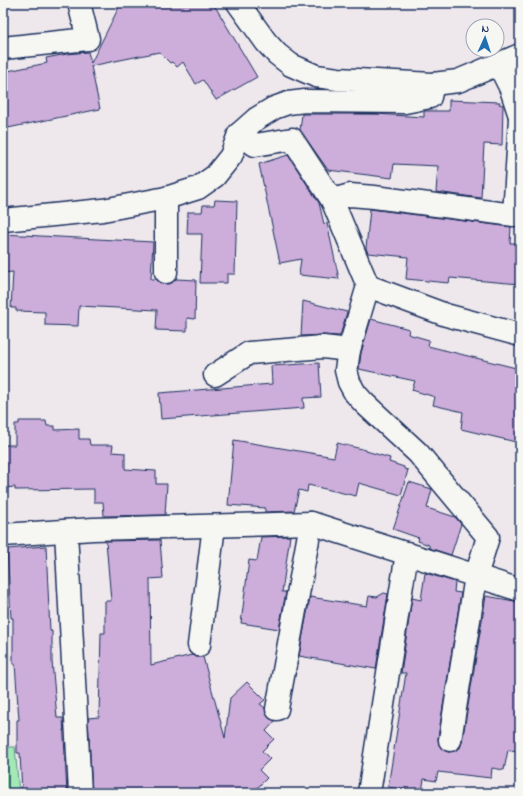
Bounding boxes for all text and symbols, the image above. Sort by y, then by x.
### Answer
north arrow [465,18,505,58]
text: N [481,21,490,37]

